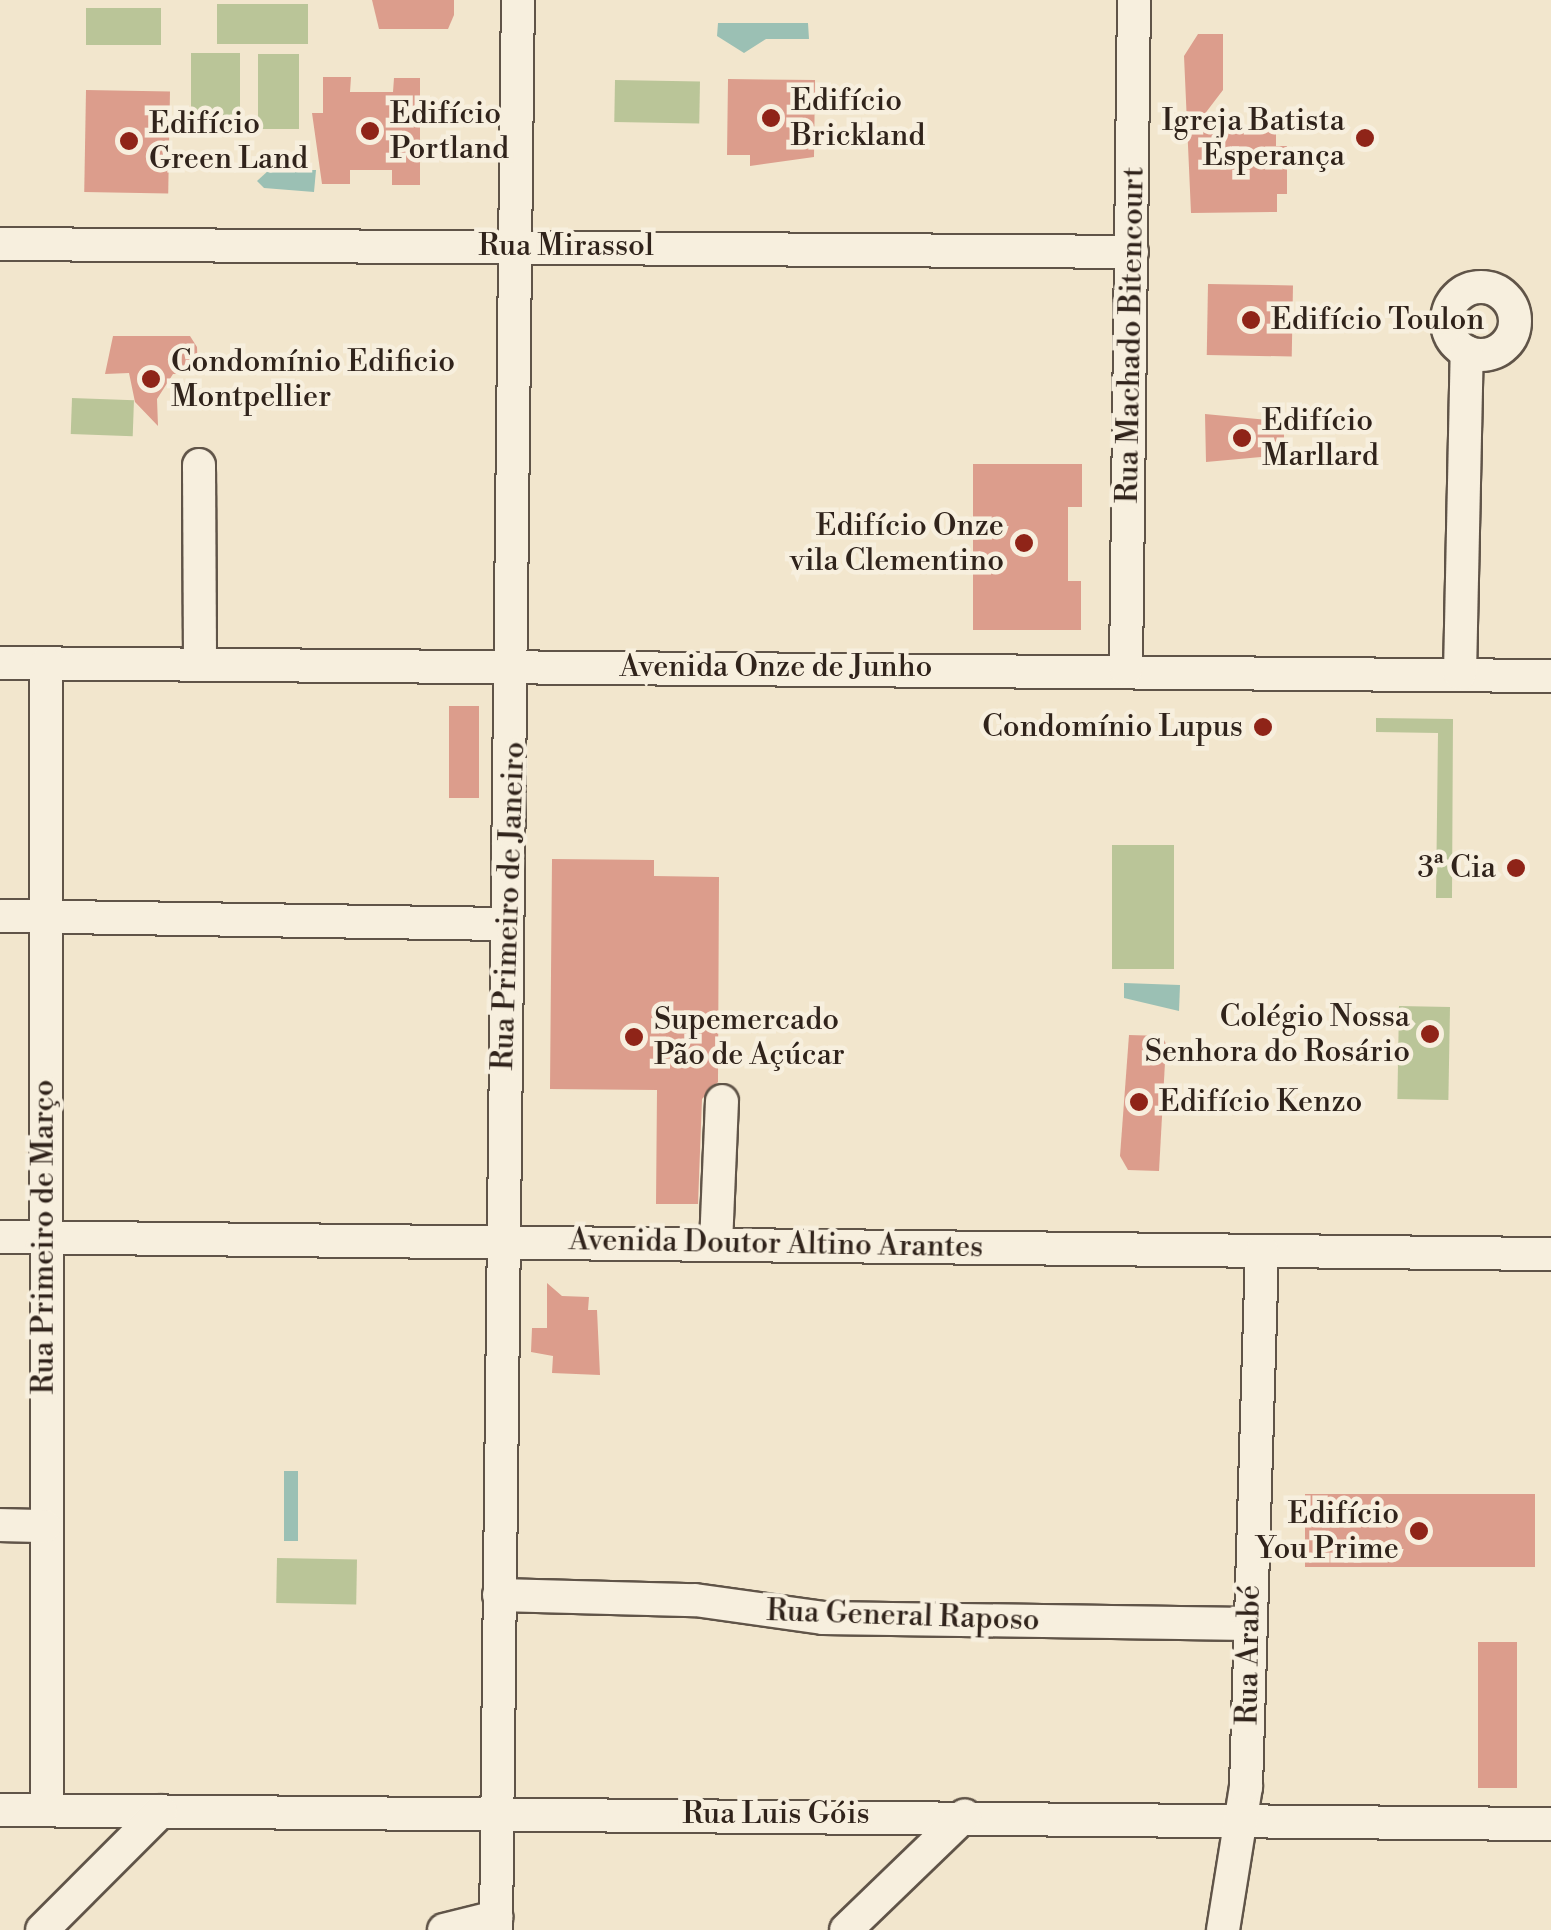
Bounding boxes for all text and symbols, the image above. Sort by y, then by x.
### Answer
place label: Edifício Brickland [791,83,925,154]
place label: Edifício Portland [390,96,509,166]
place label: Igreja Batista Esperança [1162,103,1345,174]
place label: Edifício Green Land [149,106,308,176]
marker: Edifício Brickland [760,107,782,129]
marker: Edifício Portland [359,120,381,142]
marker: Igreja Batista Esperança [1354,127,1376,149]
marker: Edifício Green Land [118,130,140,152]
street label: Rua Machado Bitencourt [1110,166,1152,504]
street label: Rua Mirassol [478,228,654,264]
place label: Edifício Toulon [1271,302,1484,338]
marker: Edifício Toulon [1240,309,1262,331]
place label: Condomínio Edificio Montpellier [171,344,455,414]
marker: Condomínio Edificio Montpellier [140,368,162,390]
place label: Edifício Marllard [1262,403,1379,474]
marker: Edifício Marllard [1231,427,1253,449]
place label: Edifício Onze vila Clementino [790,508,1004,578]
marker: Edifício Onze vila Clementino [1013,532,1035,554]
street label: Avenida Onze de Junho [620,649,932,685]
place label: Condomínio Lupus [982,709,1243,745]
marker: Condomínio Lupus [1252,716,1274,738]
street label: Rua Primeiro de Janeiro [485,741,533,1071]
place label: 3ª Cia [1417,850,1496,886]
marker: 3ª Cia [1505,857,1527,879]
place label: Colégio Nossa Senhora do Rosário [1145,999,1410,1070]
place label: Supemercado Pão de Açúcar [654,1002,845,1072]
marker: Colégio Nossa Senhora do Rosário [1419,1023,1441,1045]
marker: Supemercado Pão de Açúcar [623,1026,645,1048]
street label: Rua Primeiro de Março [26,1080,62,1394]
place label: Edifício Kenzo [1159,1084,1362,1120]
marker: Edifício Kenzo [1128,1091,1150,1113]
street label: Avenida Doutor Altino Arantes [568,1222,984,1266]
place label: Edifício You Prime [1256,1496,1399,1566]
marker: Edifício You Prime [1408,1520,1430,1542]
street label: Rua Arabé [1230,1585,1268,1725]
street label: Rua General Raposo [766,1593,1040,1639]
street label: Rua Luis Góis [682,1796,870,1832]

